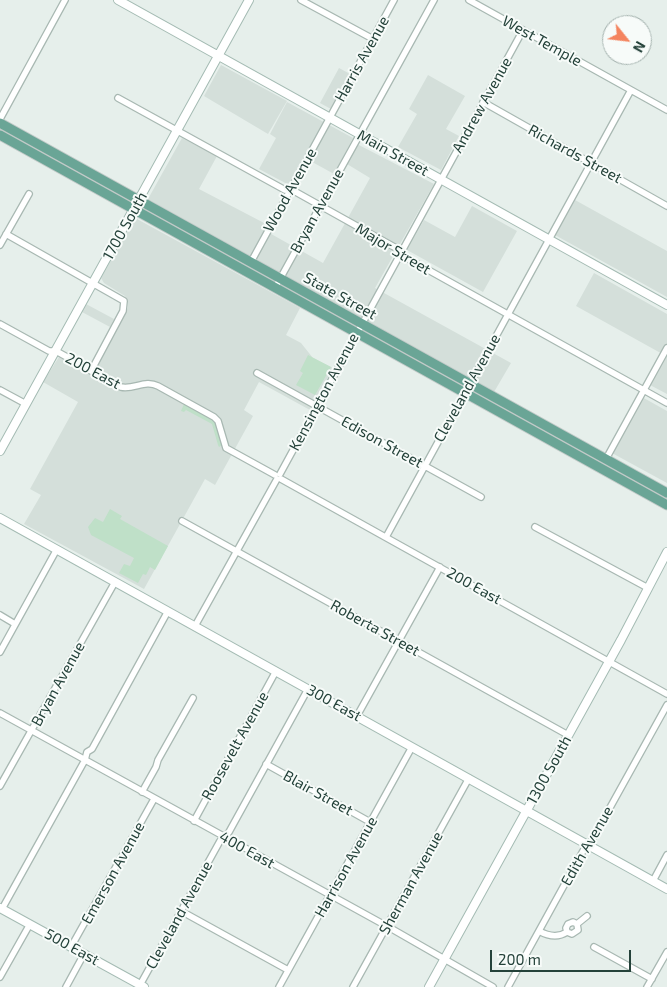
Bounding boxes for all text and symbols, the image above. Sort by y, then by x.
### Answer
street label: West Temple [499,12,585,70]
street label: Harris Avenue [331,13,393,105]
north arrow [602,15,652,65]
text: N [630,38,650,56]
street label: Andrew Avenue [448,54,516,156]
street label: Richards Street [525,121,625,187]
street label: Main Street [354,126,432,180]
street label: Wood Avenue [260,145,320,235]
street label: Bryan Avenue [286,166,348,256]
street label: 1700 South [99,189,151,263]
street label: Major Street [352,219,434,279]
street label: State Street [300,268,380,324]
street label: Kensington Avenue [285,330,363,454]
street label: Cleveland Avenue [430,331,504,445]
street label: 200 East [62,349,124,393]
street label: Edison Street [338,412,426,472]
street label: 200 East [443,564,505,608]
street label: Roberta Street [327,596,423,660]
street label: Bryan Avenue [27,639,89,729]
street label: 300 East [304,681,364,725]
street label: Roosevelt Avenue [198,689,272,803]
street label: 1300 South [523,733,575,807]
street label: Blair Street [280,767,356,819]
street label: Edith Avenue [557,803,617,889]
street label: Harrison Avenue [311,813,381,921]
street label: Emerson Avenue [77,819,149,927]
street label: 400 East [216,827,278,873]
street label: Sherman Avenue [375,828,447,938]
street label: Cleveland Avenue [142,858,216,972]
street label: 500 East [42,925,102,969]
scale bar [492,940,633,972]
text: 200 m [498,950,541,968]

